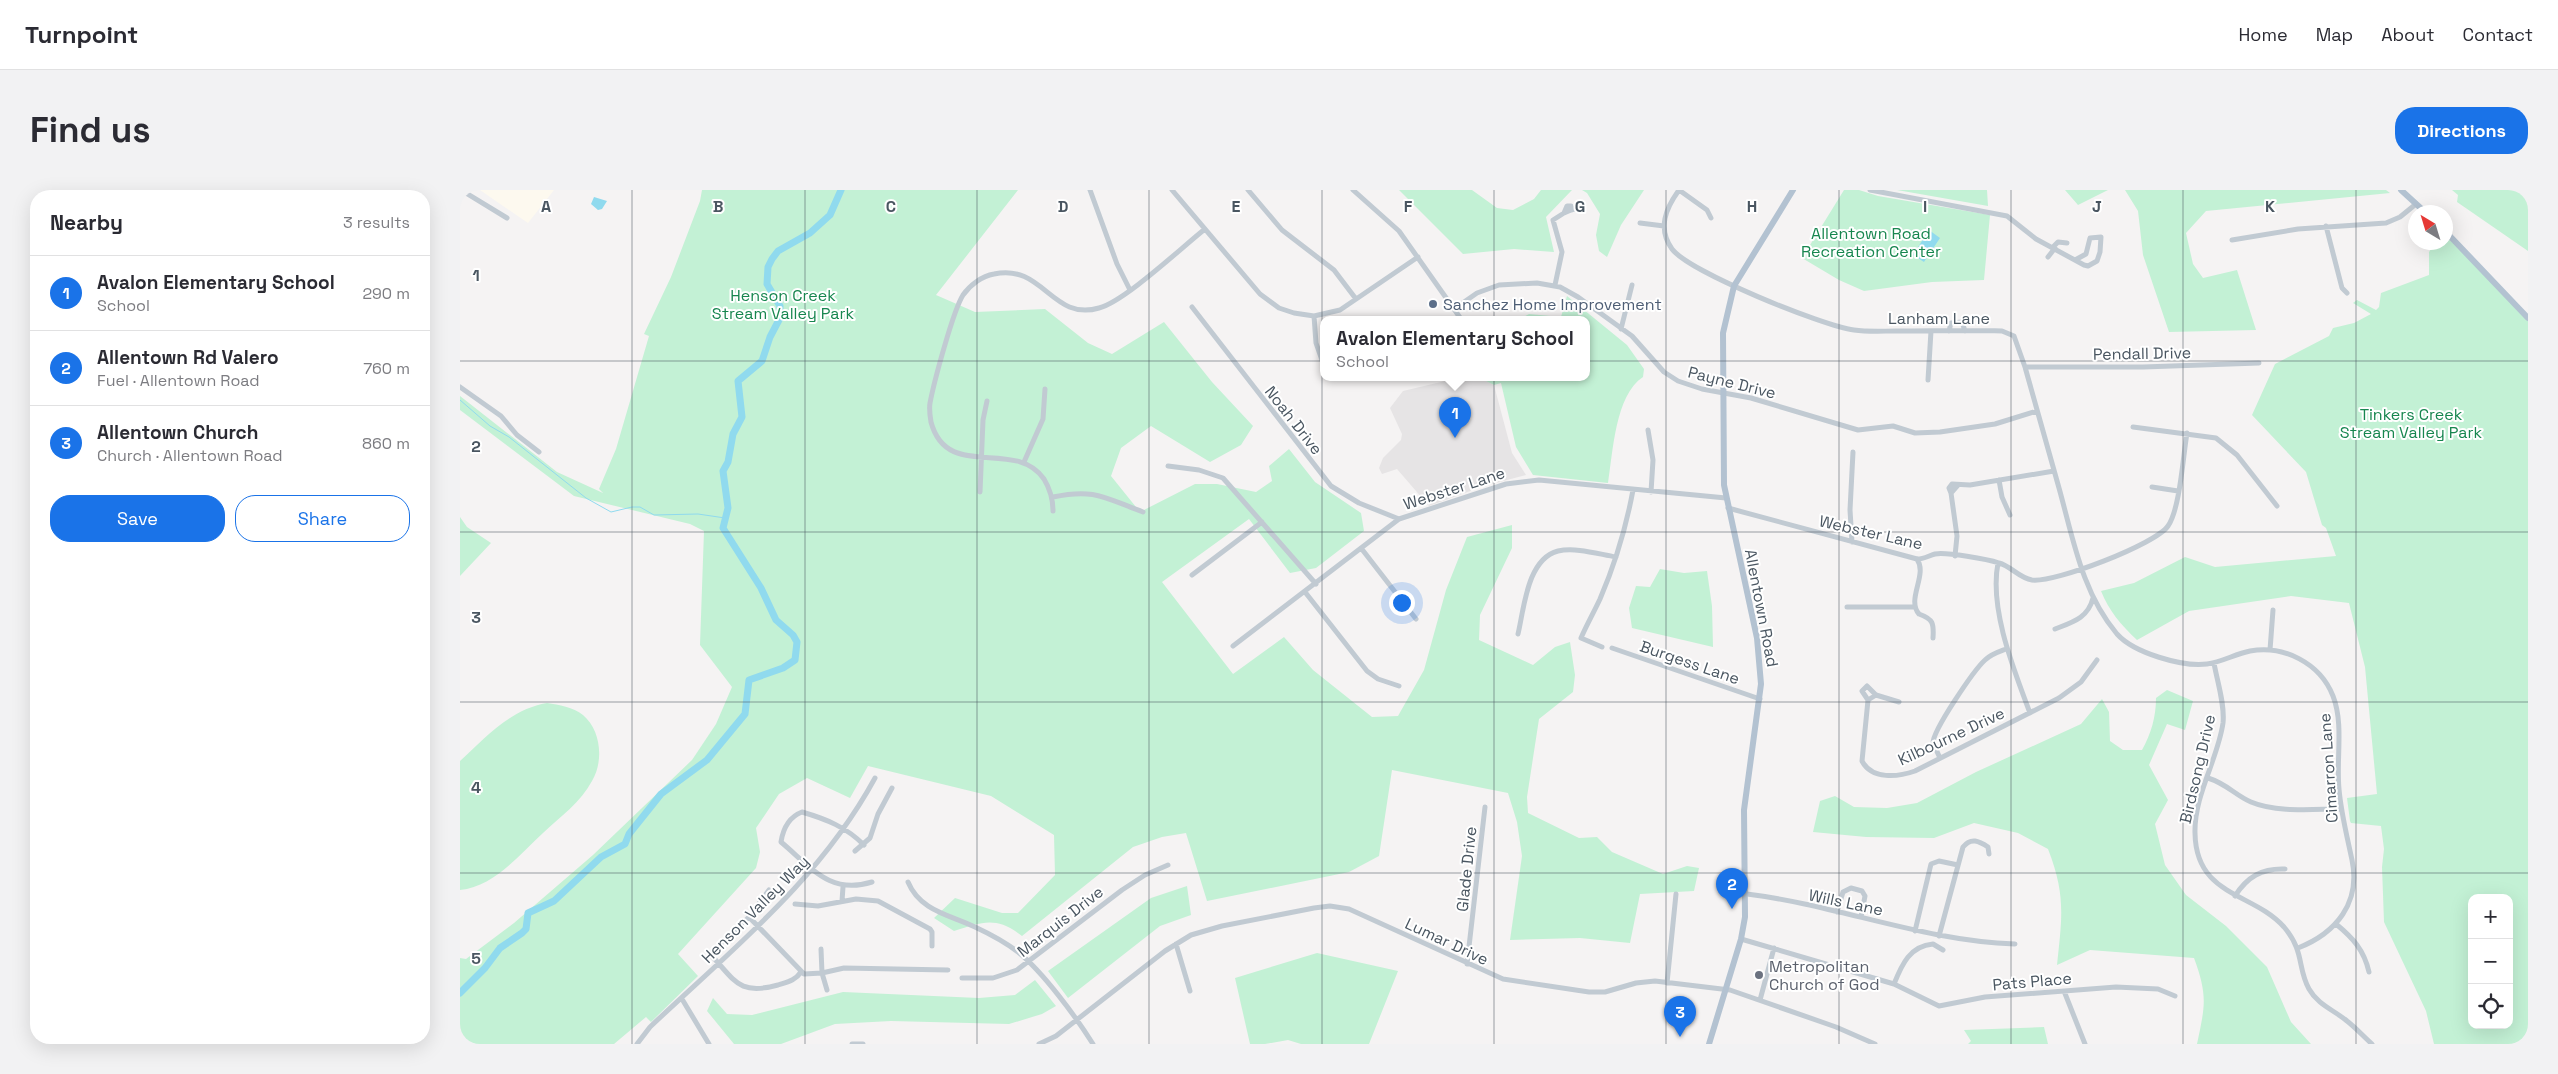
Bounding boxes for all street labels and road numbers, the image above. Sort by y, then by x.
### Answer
street label: Lanham Lane [1888,308,1990,329]
street label: Pendall Drive [2093,342,2191,365]
street label: Payne Drive [1686,361,1778,404]
street label: Noah Drive [1260,382,1327,459]
street label: Webster Lane [1401,462,1508,515]
street label: Webster Lane [1817,510,1925,555]
street label: Allentown Road [1740,547,1783,669]
street label: Burgess Lane [1637,636,1742,689]
street label: Kilbourne Drive [1895,703,2008,770]
street label: Birdsong Drive [2175,712,2220,826]
street label: Cimarron Lane [2314,712,2343,824]
street label: Glade Drive [1452,825,1481,913]
street label: Henson Valley Way [697,851,814,968]
street label: Marquis Drive [1013,881,1108,962]
street label: Wills Lane [1807,884,1885,921]
street label: Lumar Drive [1402,913,1492,970]
street label: Pats Place [1991,968,2073,995]

